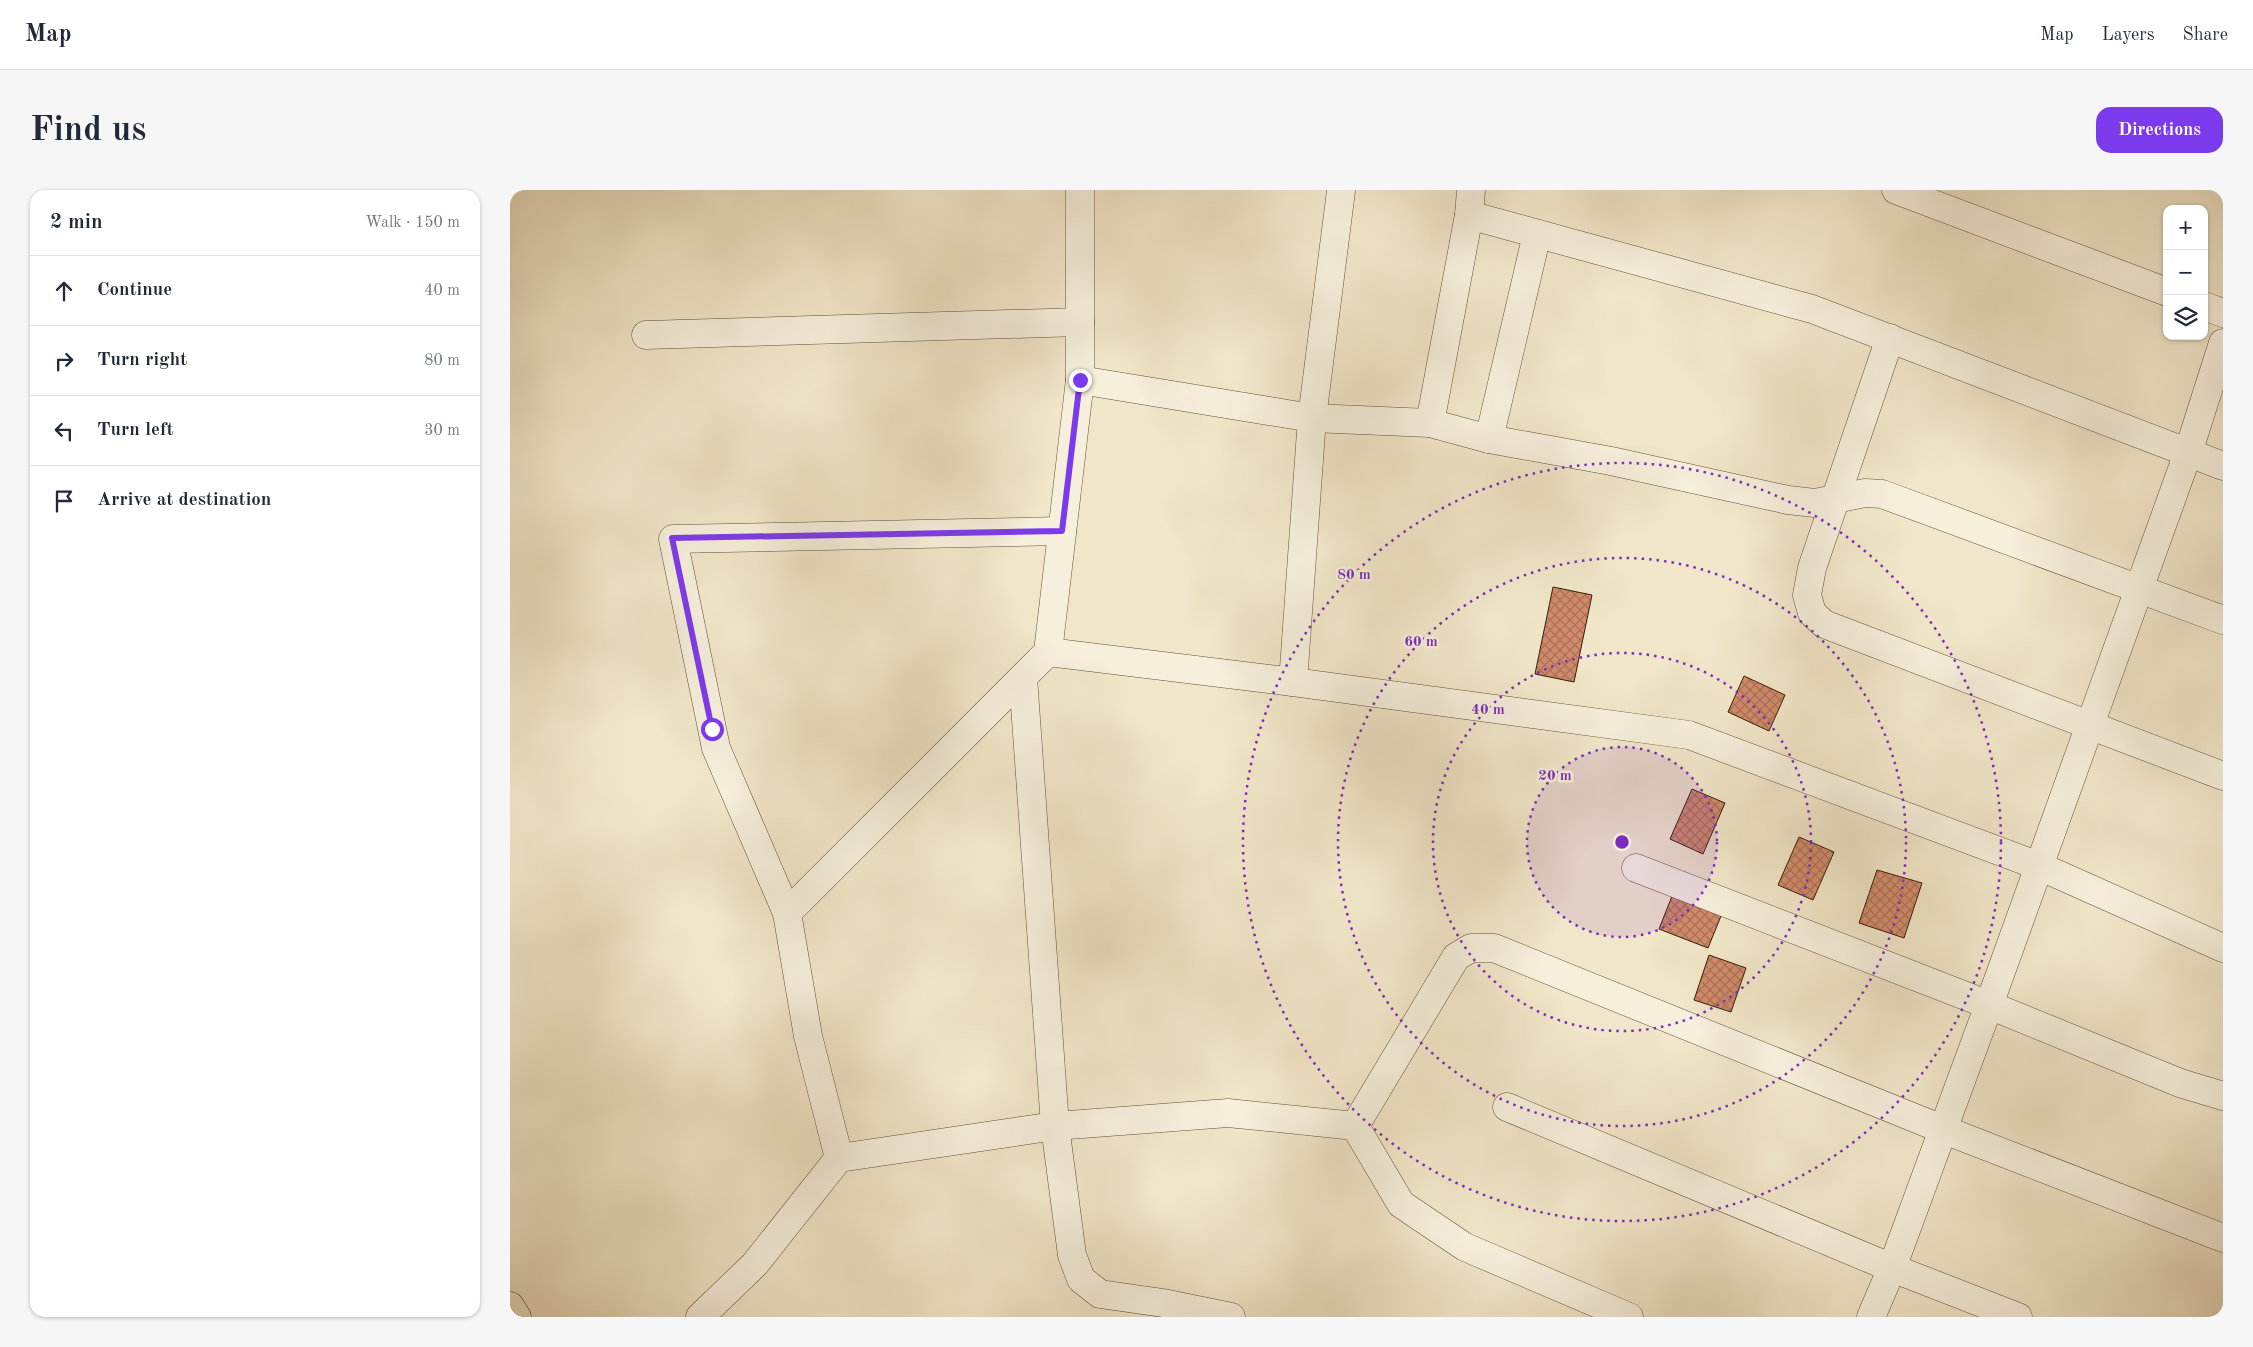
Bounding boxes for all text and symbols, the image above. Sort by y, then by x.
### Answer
text: Map [25,23,72,47]
text: Map [2040,26,2074,44]
text: Layers [2102,26,2154,44]
text: Share [2182,26,2228,44]
button: Directions [2096,107,2223,153]
text: Find us [30,113,146,148]
map controls [2163,205,2208,340]
button: + [2163,205,2208,250]
text: 2 min [50,212,103,233]
text: Walk · 150 m [365,215,460,231]
button: − [2163,250,2208,295]
icon: ahead [50,277,78,305]
text: Continue [97,281,172,300]
text: 40 m [424,283,460,299]
button: layers [2163,295,2208,340]
icon: right [50,347,78,375]
text: Turn right [97,351,187,370]
text: 80 m [424,353,460,369]
route end [1069,369,1092,392]
icon: left [50,417,78,445]
text: Turn left [97,421,174,440]
text: 30 m [424,423,460,439]
icon: arrive [50,487,78,515]
text: Arrive at destination [97,491,271,510]
text: 80 m [1337,568,1371,583]
text: 60 m [1404,635,1438,650]
text: 40 m [1471,703,1505,718]
route start [701,718,724,741]
text: 20 m [1538,769,1572,784]
centre of rings [1613,833,1631,851]

